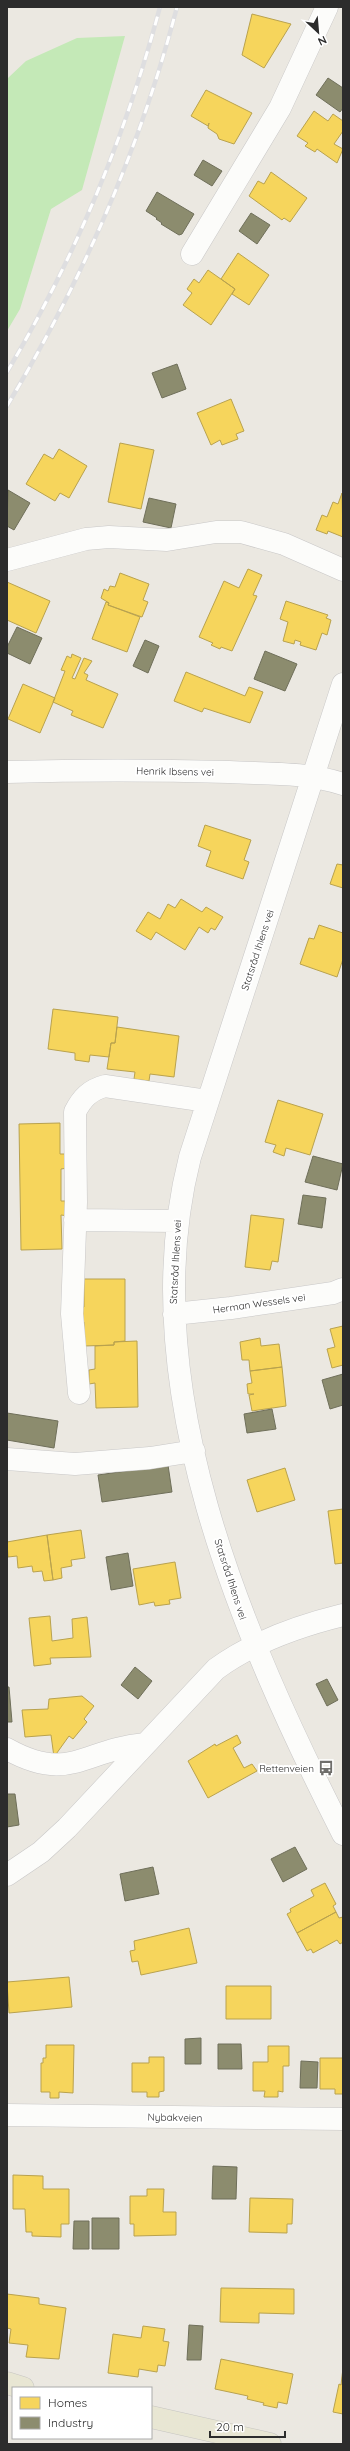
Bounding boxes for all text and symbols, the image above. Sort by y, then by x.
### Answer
north arrow [298,12,338,52]
text: N [316,33,329,49]
street label: Henrik Ibsens vei [136,764,214,779]
street label: Statsråd Ihlens vei [238,908,277,992]
street label: Statsråd Ihlens vei [167,1220,184,1304]
street label: Herman Wessels vei [212,1291,306,1316]
street label: Statsråd Ihlens vei [211,1537,250,1621]
bus stop icon: Rettenveien [317,1759,335,1777]
place label: Rettenveien [259,1762,314,1775]
street label: Nybakveien [147,2111,203,2124]
legend [12,2387,152,2439]
text: Homes [48,2395,88,2410]
scale bar [210,2413,285,2439]
text: Industry [48,2415,93,2430]
text: 20 m [216,2419,244,2434]

